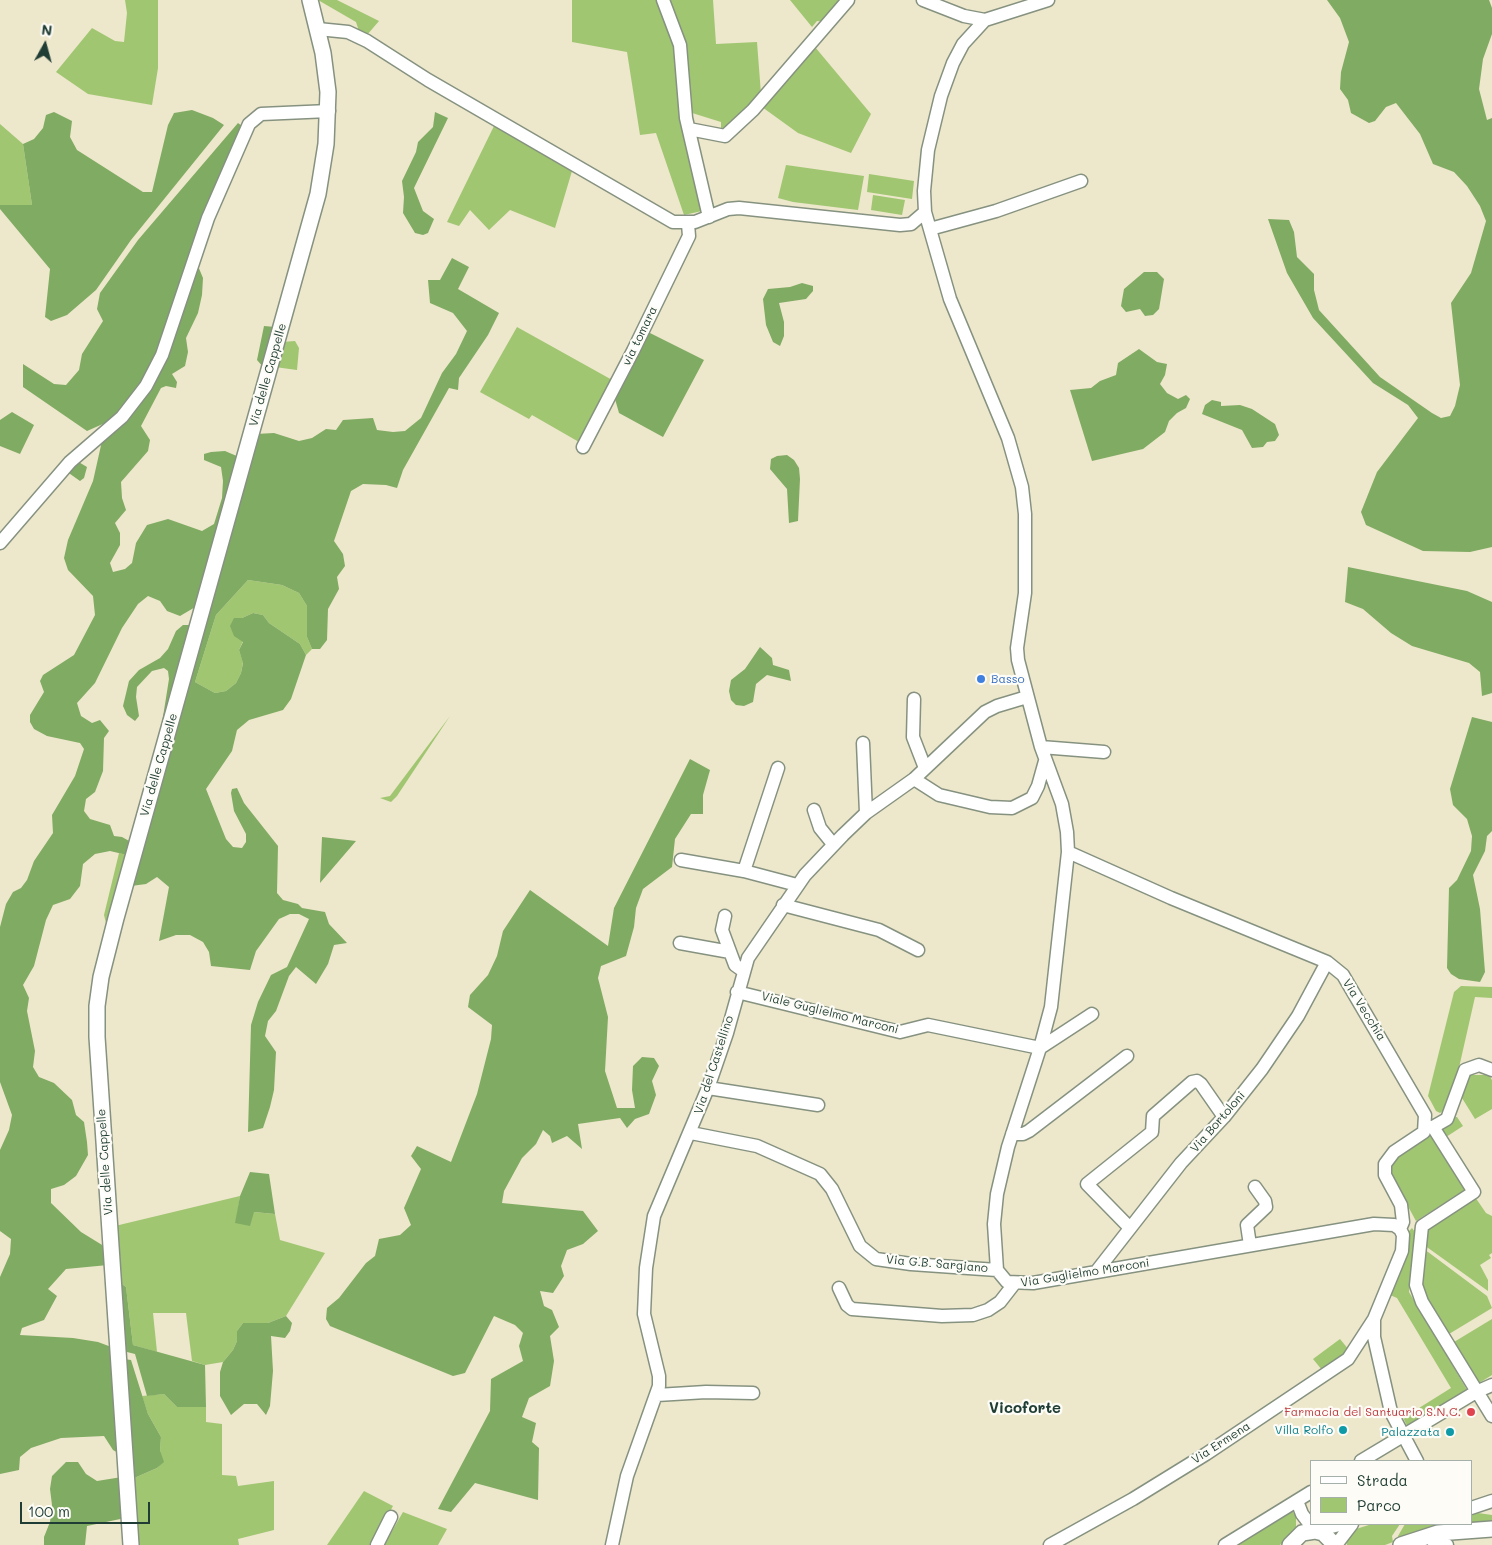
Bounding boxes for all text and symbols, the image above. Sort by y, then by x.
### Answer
north arrow [20,20,70,70]
text: N [40,20,53,40]
street label: via tomara [619,304,661,368]
street label: Via delle Cappelle [246,322,290,428]
place label: Basso [991,672,1025,686]
marker: Basso [975,673,987,685]
street label: Via delle Cappelle [137,712,181,818]
street label: Via Vecchia [1339,977,1389,1043]
street label: Viale Guglielmo Marconi [760,989,900,1037]
street label: Via del Castellino [691,1014,737,1116]
street label: Via Bortoloni [1188,1089,1248,1155]
street label: Via delle Cappelle [94,1108,116,1216]
street label: Via G.B. Sargiano [886,1252,988,1276]
street label: Via Guglielmo Marconi [1020,1256,1150,1290]
district label: Vicoforte [989,1399,1061,1417]
place label: Farmacia del Santuario S.N.C. [1284,1405,1461,1419]
marker: Farmacia del Santuario S.N.C. [1465,1406,1477,1418]
street label: Via Ermena [1189,1419,1253,1467]
place label: Villa Rolfo [1275,1423,1333,1437]
marker: Villa Rolfo [1337,1424,1349,1436]
place label: Palazzata [1381,1425,1440,1439]
marker: Palazzata [1444,1426,1456,1438]
legend [1310,1460,1472,1525]
text: Strada [1357,1470,1408,1490]
scale bar [22,1492,152,1524]
text: Parco [1357,1495,1401,1515]
text: 100 m [28,1501,70,1521]

